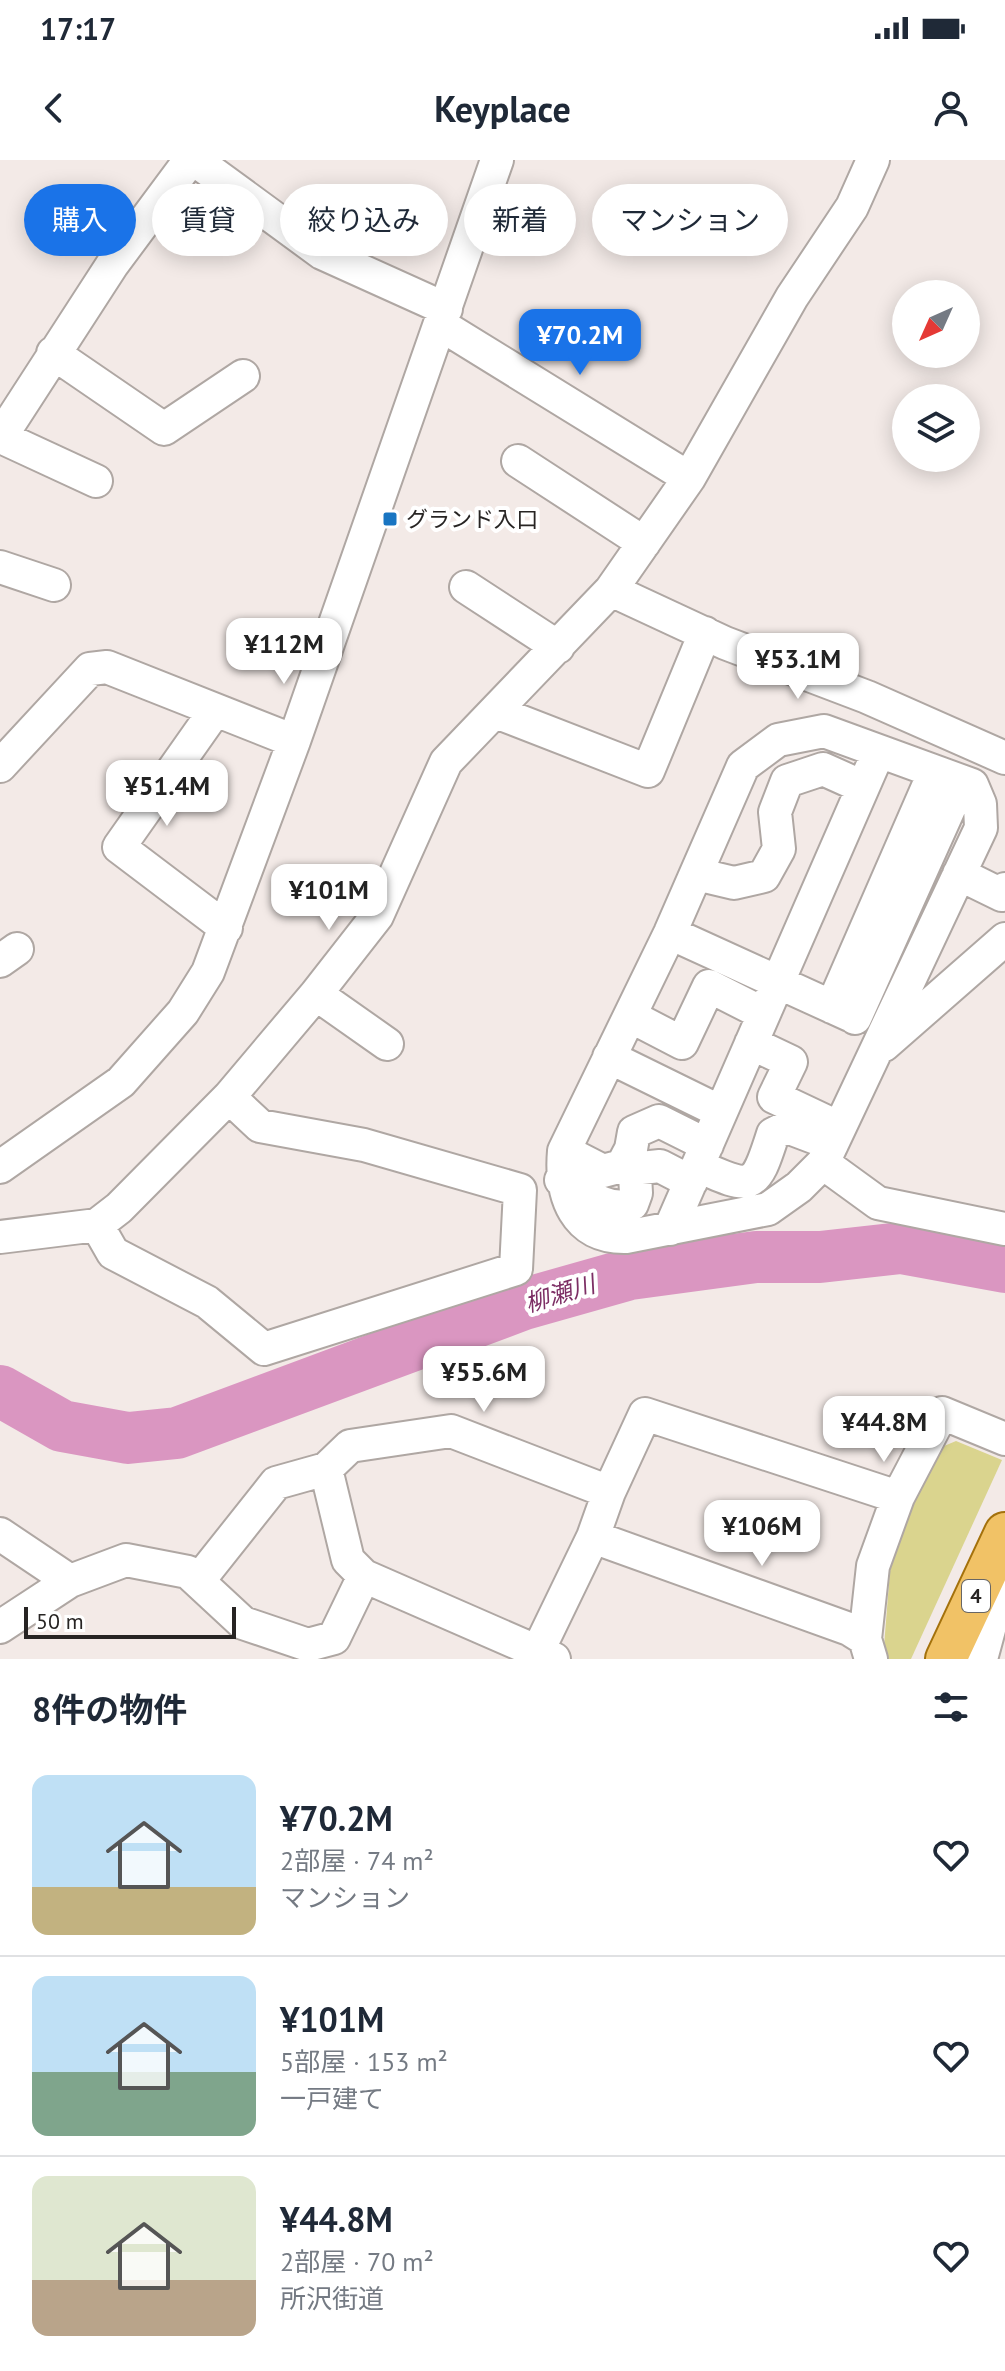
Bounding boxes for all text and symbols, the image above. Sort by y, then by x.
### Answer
text: 17:17 [40,9,116,48]
text: Keyplace [434,85,571,132]
icon: back [32,86,76,130]
icon: person [929,86,973,130]
chip: 購入 [24,184,136,256]
chip: 賃貸 [152,184,264,256]
chip: 絞り込み [280,184,448,256]
chip: 新着 [464,184,576,256]
chip: マンション [592,184,788,256]
north arrow [892,280,980,368]
map controls [892,280,980,472]
pin: ¥70.2M [515,309,645,377]
text: ¥70.2M [537,318,623,351]
button: layers [892,384,980,472]
place label: グランド入口 [406,505,538,533]
marker: グランド入口 [381,510,399,528]
pin: ¥112M [228,618,340,686]
text: ¥112M [244,627,324,660]
pin: ¥53.1M [733,633,863,701]
text: ¥53.1M [755,642,841,675]
pin: ¥51.4M [102,760,232,828]
text: ¥51.4M [124,769,210,802]
pin: ¥101M [273,864,385,932]
text: ¥101M [289,873,369,906]
water label: 柳瀬川 [521,1267,602,1319]
pin: ¥55.6M [419,1346,549,1414]
text: ¥55.6M [441,1355,527,1388]
pin: ¥44.8M [819,1396,949,1464]
text: ¥44.8M [841,1405,927,1438]
pin: ¥106M [706,1500,818,1568]
text: ¥106M [722,1509,802,1542]
road number: 4 [962,1580,990,1612]
scale bar [24,1603,236,1639]
text: 50 m [36,1607,84,1635]
icon: filters [929,1685,973,1729]
text: 8件の物件 [32,1687,187,1731]
text: ¥70.2M [280,1796,393,1840]
icon: home [96,1807,192,1903]
icon: heart [929,1833,973,1877]
text: 2部屋 · 74 m² [280,1844,434,1877]
text: マンション [280,1881,410,1914]
text: ¥101M [280,1997,384,2041]
icon: home [96,2008,192,2104]
icon: heart [929,2034,973,2078]
text: 5部屋 · 153 m² [280,2045,448,2078]
text: 一戸建て [280,2082,384,2115]
text: ¥44.8M [280,2197,393,2241]
icon: home [96,2208,192,2304]
icon: heart [929,2234,973,2278]
text: 2部屋 · 70 m² [280,2245,434,2278]
text: 所沢街道 [280,2282,384,2315]

